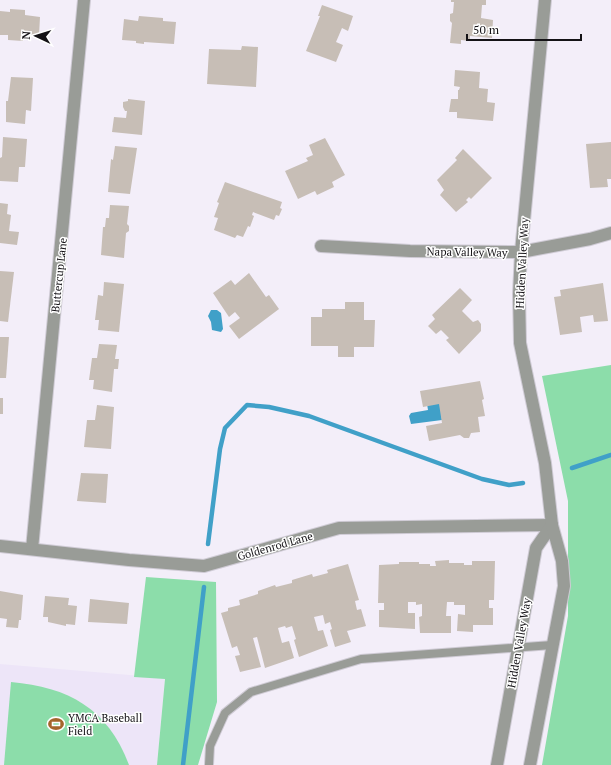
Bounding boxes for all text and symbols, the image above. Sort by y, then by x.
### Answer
north arrow [16,16,56,56]
scale bar [467,16,581,42]
text: 50 m [473,22,500,37]
text: N [19,30,33,40]
street label: Hidden Valley Way [513,217,531,309]
street label: Buttercup Lane [48,237,70,313]
street label: Napa Valley Way [426,244,508,260]
street label: Goldenrod Lane [236,528,315,563]
street label: Hidden Valley Way [504,597,534,689]
place label: YMCA Baseball Field [68,711,142,738]
sports icon: YMCA Baseball Field [47,715,65,733]

